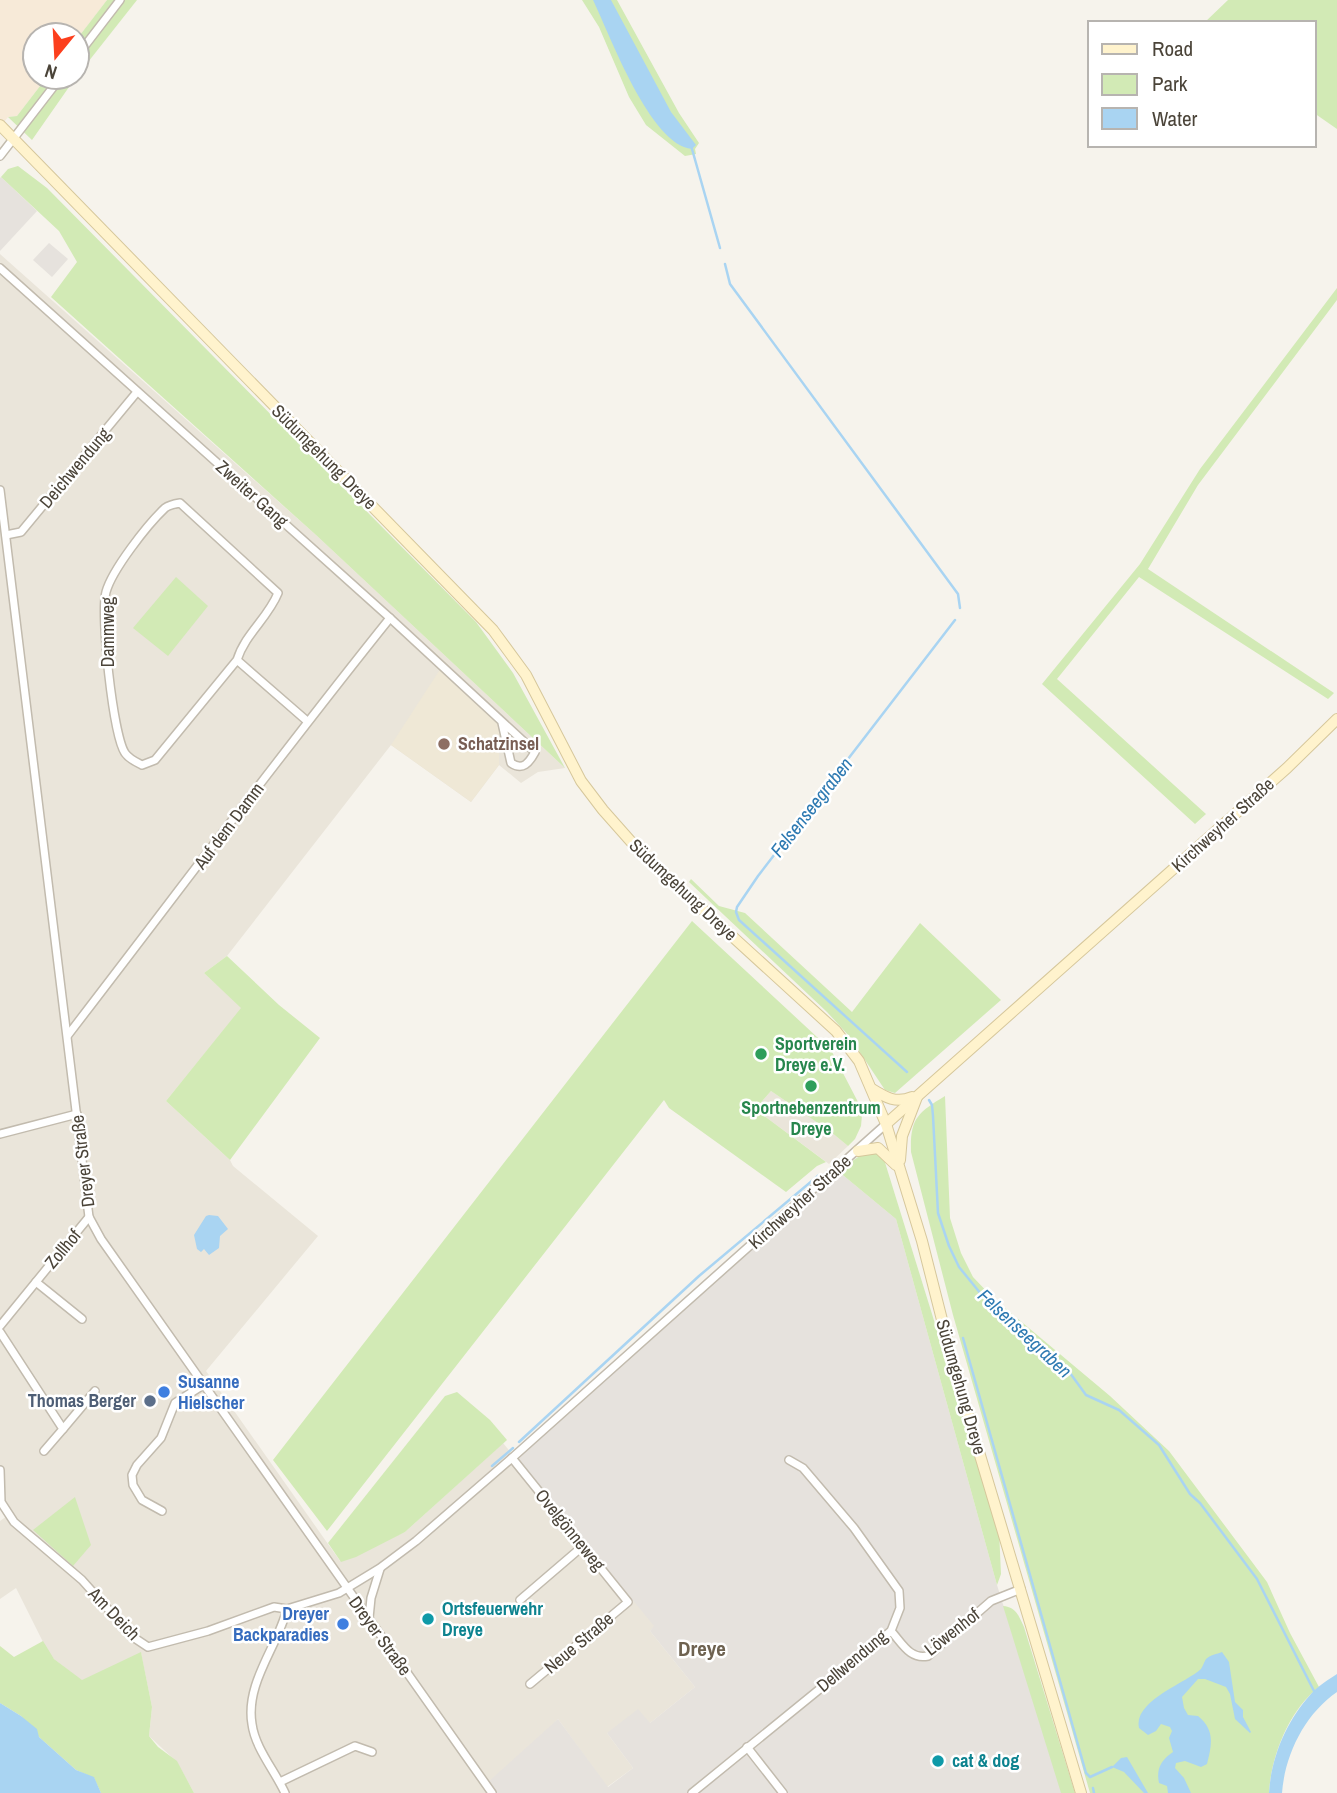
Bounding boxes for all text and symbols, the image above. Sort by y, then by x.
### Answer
north arrow [21,21,91,91]
legend [1088,21,1316,147]
text: Road [1152,34,1193,63]
text: N [41,58,60,86]
text: Park [1152,69,1188,98]
text: Water [1152,104,1198,133]
street label: Südumgehung Dreye [266,398,383,515]
street label: Deichwendung [33,421,116,513]
street label: Zweiter Gang [211,454,295,533]
street label: Dammweg [95,596,120,667]
place label: Schatzinsel [458,731,539,756]
marker: Schatzinsel [436,736,452,752]
water label: Felsenseegraben [764,752,858,862]
street label: Kirchweyher Straße [1166,772,1279,878]
street label: Auf dem Damm [187,777,269,875]
street label: Südumgehung Dreye [624,833,743,946]
place label: Sportverein Dreye e.V. [775,1031,857,1077]
marker: Sportverein Dreye e.V. [753,1046,769,1062]
marker: Sportnebenzentrum Dreye [803,1078,819,1094]
place label: Sportnebenzentrum Dreye [741,1095,881,1141]
street label: Dreyer Straße [64,1114,101,1209]
street label: Kirchweyher Straße [743,1149,856,1255]
street label: Zollhof [39,1223,87,1274]
water label: Felsenseegraben [972,1283,1078,1383]
street label: Südumgehung Dreye [930,1316,993,1457]
place label: Susanne Hielscher [178,1369,245,1415]
marker: Susanne Hielscher [156,1384,172,1400]
place label: Thomas Berger [28,1388,136,1413]
marker: Thomas Berger [142,1393,158,1409]
street label: Ovelgönneweg [530,1484,612,1576]
street label: Am Deich [82,1581,146,1646]
street label: Dreyer Straße [343,1591,418,1681]
place label: Ortsfeuerwehr Dreye [442,1596,543,1642]
place label: Dreyer Backparadies [233,1601,329,1647]
street label: Löwenhof [919,1602,985,1661]
street label: Neue Straße [539,1606,619,1679]
marker: Ortsfeuerwehr Dreye [420,1611,436,1627]
marker: Dreyer Backparadies [335,1616,351,1632]
street label: Dellwendung [811,1623,893,1698]
district label: Dreye [678,1634,726,1663]
place label: cat & dog [952,1748,1019,1773]
marker: cat & dog [930,1753,946,1769]

